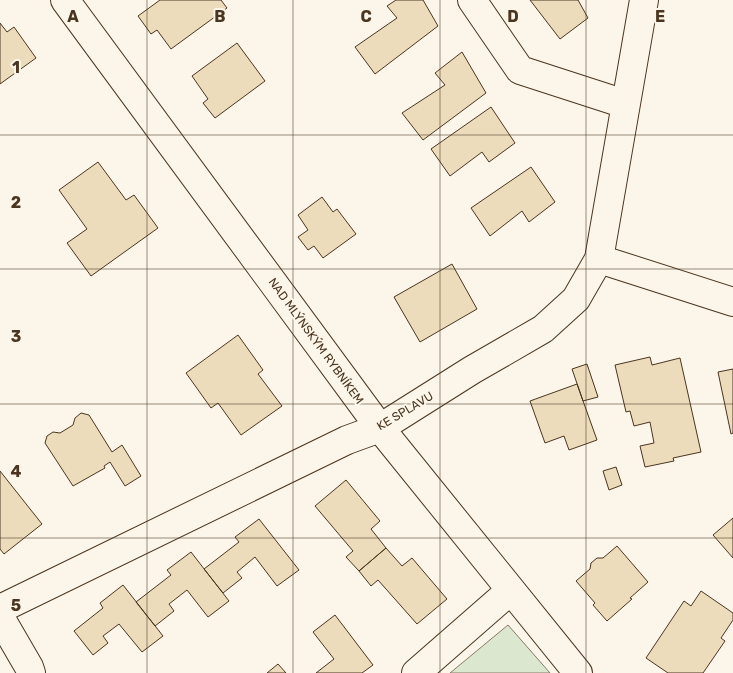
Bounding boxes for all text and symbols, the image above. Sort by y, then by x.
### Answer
text: A [67,7,79,26]
text: B [214,7,226,26]
text: C [360,7,372,26]
text: D [507,7,519,26]
text: E [655,7,665,26]
text: 1 [12,58,20,77]
text: 2 [11,193,21,212]
street label: NAD MLÝNSKÝM RYBNÍKEM [265,275,367,407]
text: 3 [11,327,21,346]
street label: KE SPLAVU [374,389,436,433]
text: 4 [11,462,22,481]
text: 5 [11,596,21,615]

